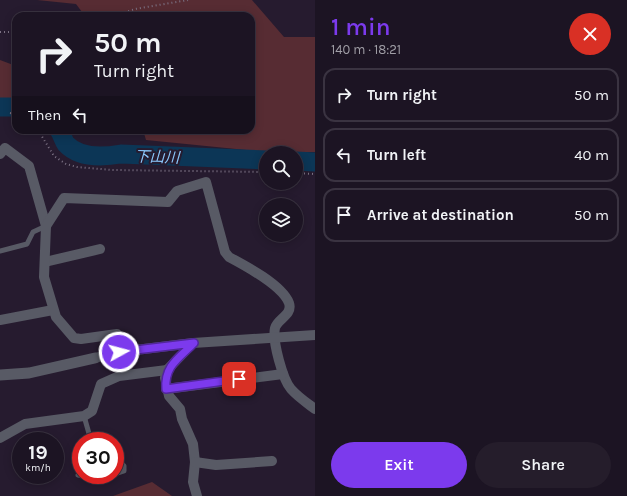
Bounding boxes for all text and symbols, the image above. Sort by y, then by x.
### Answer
text: 1 min [331,13,391,41]
button: close [569,13,611,55]
text: 50 m [94,26,162,59]
icon: right [28,28,80,80]
text: 140 m · 18:21 [331,42,401,57]
text: Turn right [94,60,174,82]
icon: right [333,84,355,106]
text: Turn right [367,86,437,104]
text: 50 m [574,86,609,104]
icon: left [69,104,91,126]
text: Then [28,106,61,124]
icon: left [333,144,355,166]
map controls [259,146,303,242]
button: search [259,146,303,190]
text: Turn left [367,146,426,164]
text: 40 m [574,146,609,164]
water label: 下山川 [134,147,182,167]
button: layers [259,198,303,242]
icon: arrive [333,204,355,226]
text: Arrive at destination [367,206,514,224]
text: 50 m [574,206,609,224]
position arrow [98,331,140,373]
pin [222,362,256,396]
icon: arrive [228,368,250,390]
speed limit sign: 30 [72,432,124,484]
text: 19 [28,441,48,464]
button: Exit [331,442,467,488]
button: Share [475,442,611,488]
text: km/h [25,462,51,474]

